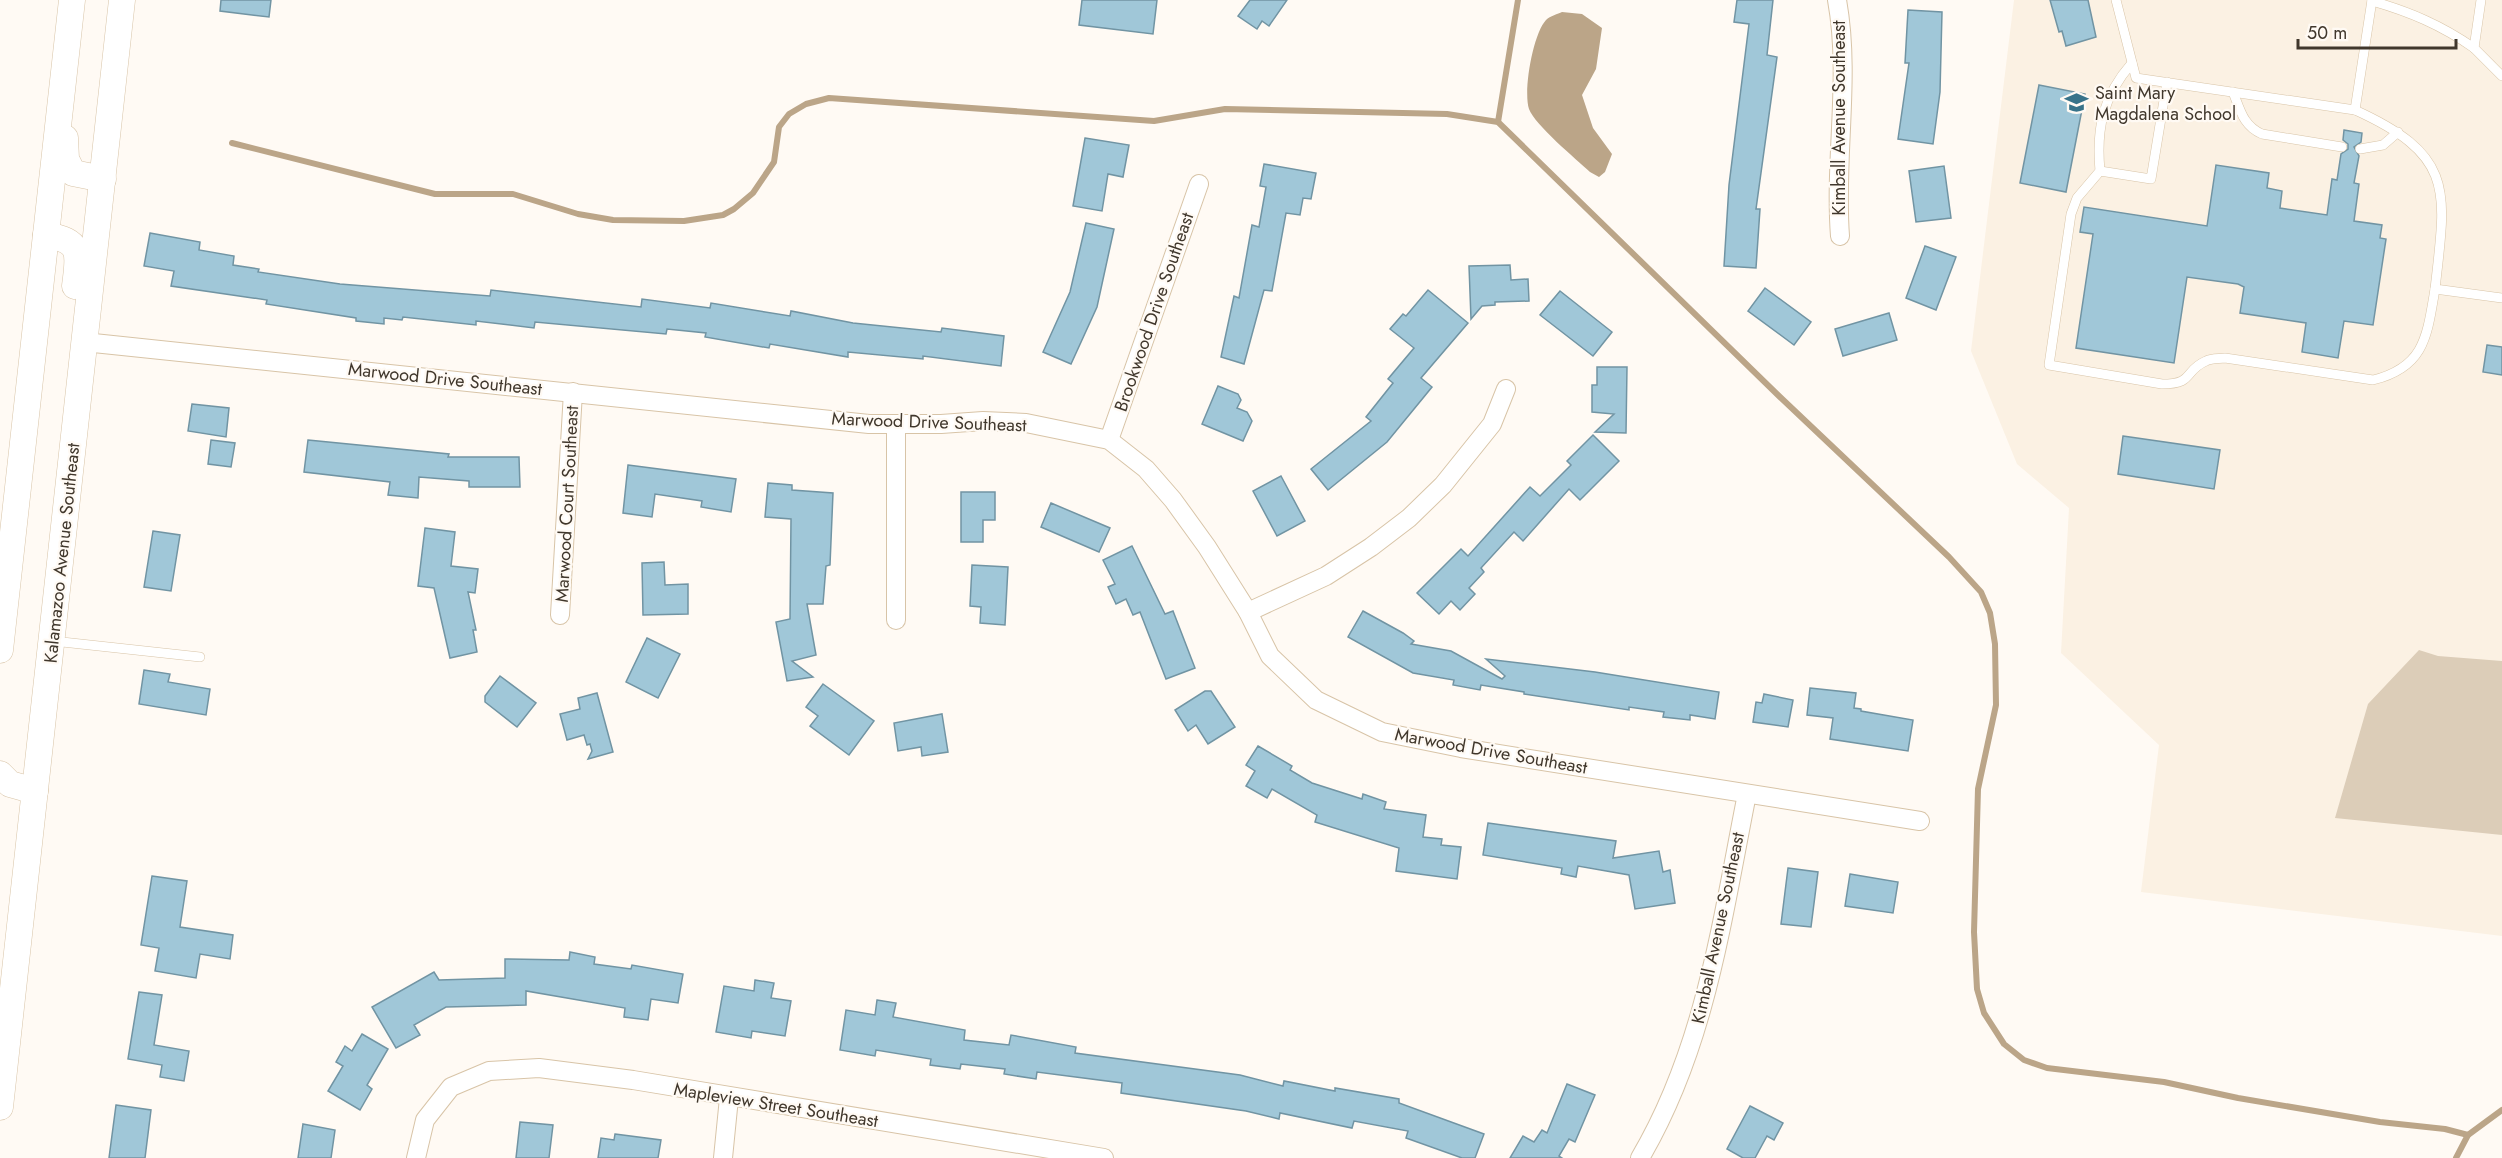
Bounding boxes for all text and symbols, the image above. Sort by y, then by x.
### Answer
scale bar [2298,12,2456,50]
street label: Kimball Avenue Southeast [1826,20,1852,216]
text: 50 m [2307,20,2347,46]
place label: Saint Mary Magdalena School [2095,80,2236,127]
school or university icon: Saint Mary Magdalena School [2064,90,2090,116]
street label: Brookwood Drive Southeast [1108,208,1201,415]
street label: Marwood Drive Southeast [347,356,544,402]
street label: Marwood Court Southeast [549,404,585,603]
street label: Marwood Drive Southeast [831,406,1028,438]
street label: Kalamazoo Avenue Southeast [38,441,87,664]
street label: Marwood Drive Southeast [1393,721,1590,781]
street label: Kimball Avenue Southeast [1685,829,1751,1026]
street label: Mapleview Street Southeast [672,1076,881,1134]

